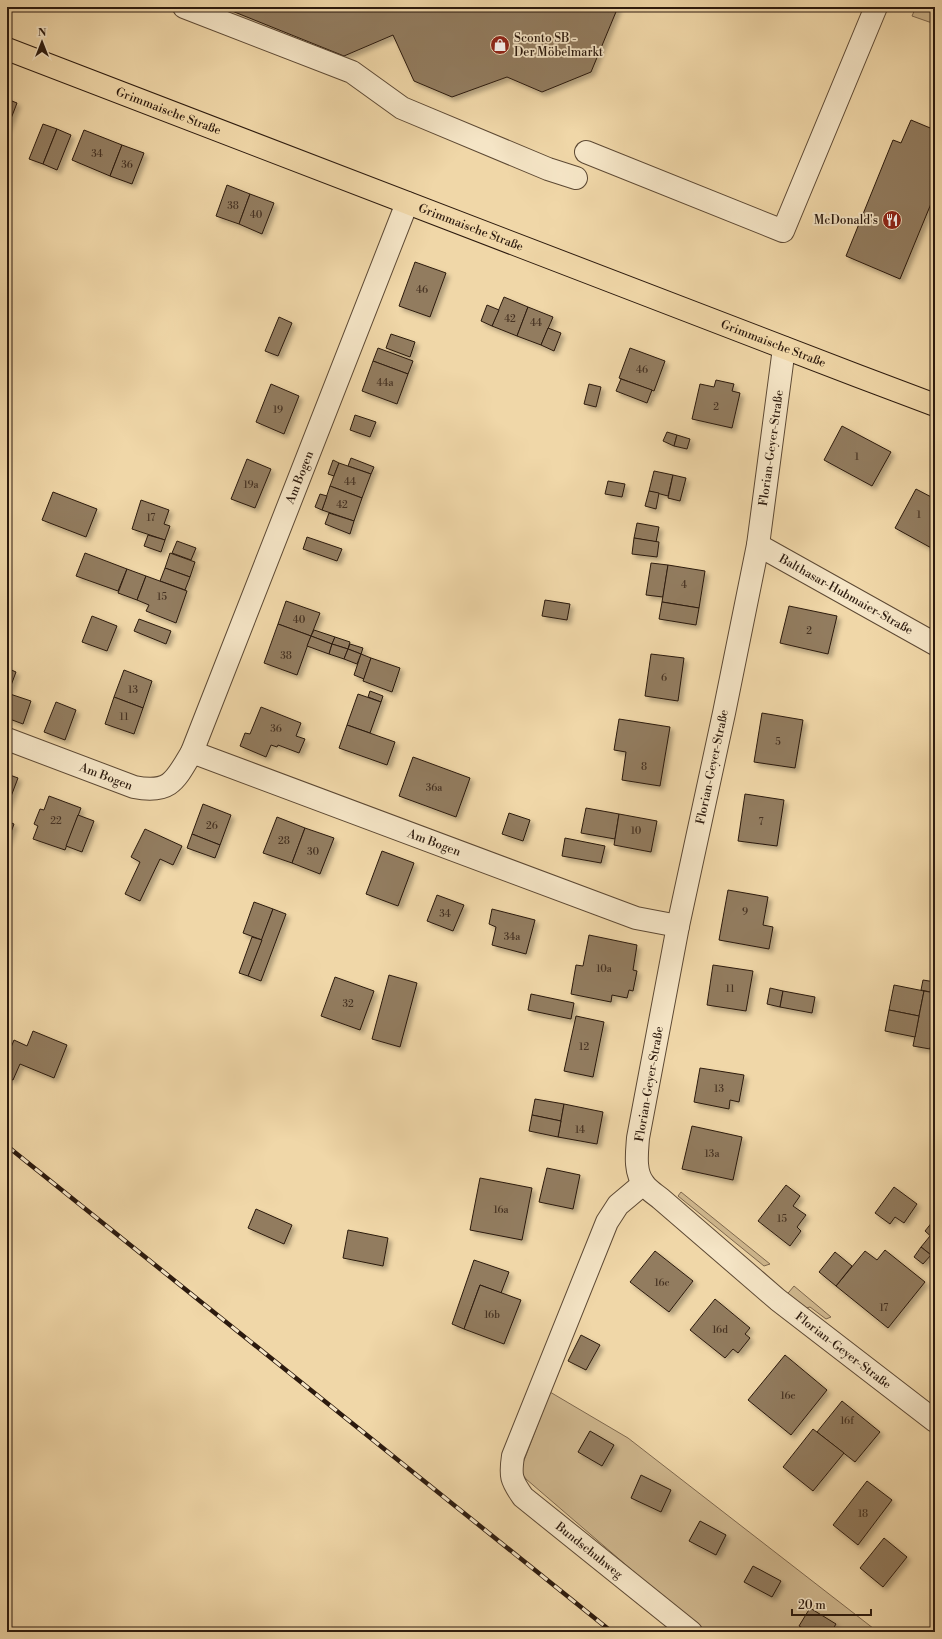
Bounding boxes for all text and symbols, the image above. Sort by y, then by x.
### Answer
north arrow [22,22,62,62]
text: N [38,26,47,40]
place label: Sconto SB - Der Möbelmarkt [514,31,604,60]
shop icon: Sconto SB - Der Möbelmarkt [489,34,511,56]
street label: Grimmaische Straße [114,85,223,139]
house number: 34 [91,148,103,160]
house number: 36 [121,159,133,171]
house number: 38 [227,200,239,212]
street label: Grimmaische Straße [416,201,525,255]
house number: 40 [250,209,263,221]
restaurant icon: McDonald's [881,209,903,231]
place label: McDonald's [814,213,878,228]
house number: 46 [416,284,428,296]
house number: 42 [504,313,516,325]
house number: 44 [530,317,542,329]
street label: Grimmaische Straße [718,317,828,371]
house number: 46 [636,364,648,376]
house number: 44a [376,377,395,389]
street label: Florian-Geyer-Straße [756,389,787,507]
house number: 2 [713,401,719,413]
house number: 19 [273,404,283,416]
street label: Am Bogen [283,449,317,507]
house number: 1 [855,451,860,463]
house number: 44 [344,476,356,488]
house number: 19a [243,479,259,491]
house number: 42 [336,499,348,511]
house number: 1 [917,509,922,521]
house number: 17 [147,512,155,524]
street label: Balthasar-Hubmaier-Straße [775,551,915,638]
house number: 4 [681,579,687,591]
house number: 15 [157,591,167,603]
house number: 40 [293,614,306,626]
house number: 2 [806,625,812,637]
house number: 38 [280,650,292,662]
house number: 6 [661,672,667,684]
house number: 13 [128,684,138,696]
street label: Florian-Geyer-Straße [693,708,732,826]
house number: 11 [120,711,129,723]
house number: 36 [270,723,282,735]
house number: 5 [775,736,781,748]
street label: Am Bogen [76,760,135,794]
house number: 8 [641,761,647,773]
house number: 36a [426,782,443,794]
house number: 22 [50,815,62,827]
house number: 7 [758,816,764,828]
house number: 26 [206,820,218,832]
house number: 10 [631,825,642,837]
street label: Am Bogen [404,826,463,860]
house number: 28 [278,835,290,847]
house number: 30 [307,846,319,858]
house number: 9 [742,906,748,918]
house number: 34 [439,908,451,920]
house number: 34a [504,931,521,943]
house number: 10a [596,963,613,975]
house number: 11 [726,983,735,995]
house number: 32 [342,998,354,1010]
street label: Florian-Geyer-Straße [632,1025,667,1143]
house number: 12 [579,1041,589,1053]
house number: 13 [714,1083,724,1095]
house number: 14 [575,1124,585,1136]
house number: 13a [705,1148,720,1160]
house number: 16a [493,1204,509,1216]
house number: 15 [777,1213,787,1225]
house number: 16c [654,1277,670,1289]
house number: 17 [880,1302,888,1314]
house number: 16b [484,1309,500,1321]
street label: Florian-Geyer-Straße [792,1309,894,1392]
house number: 16d [712,1324,728,1336]
house number: 16e [780,1390,796,1402]
house number: 16f [840,1415,854,1427]
house number: 18 [858,1508,868,1520]
street label: Bundschuhweg [551,1518,626,1583]
scale bar [792,1591,871,1617]
text: 20 m [798,1598,826,1613]

